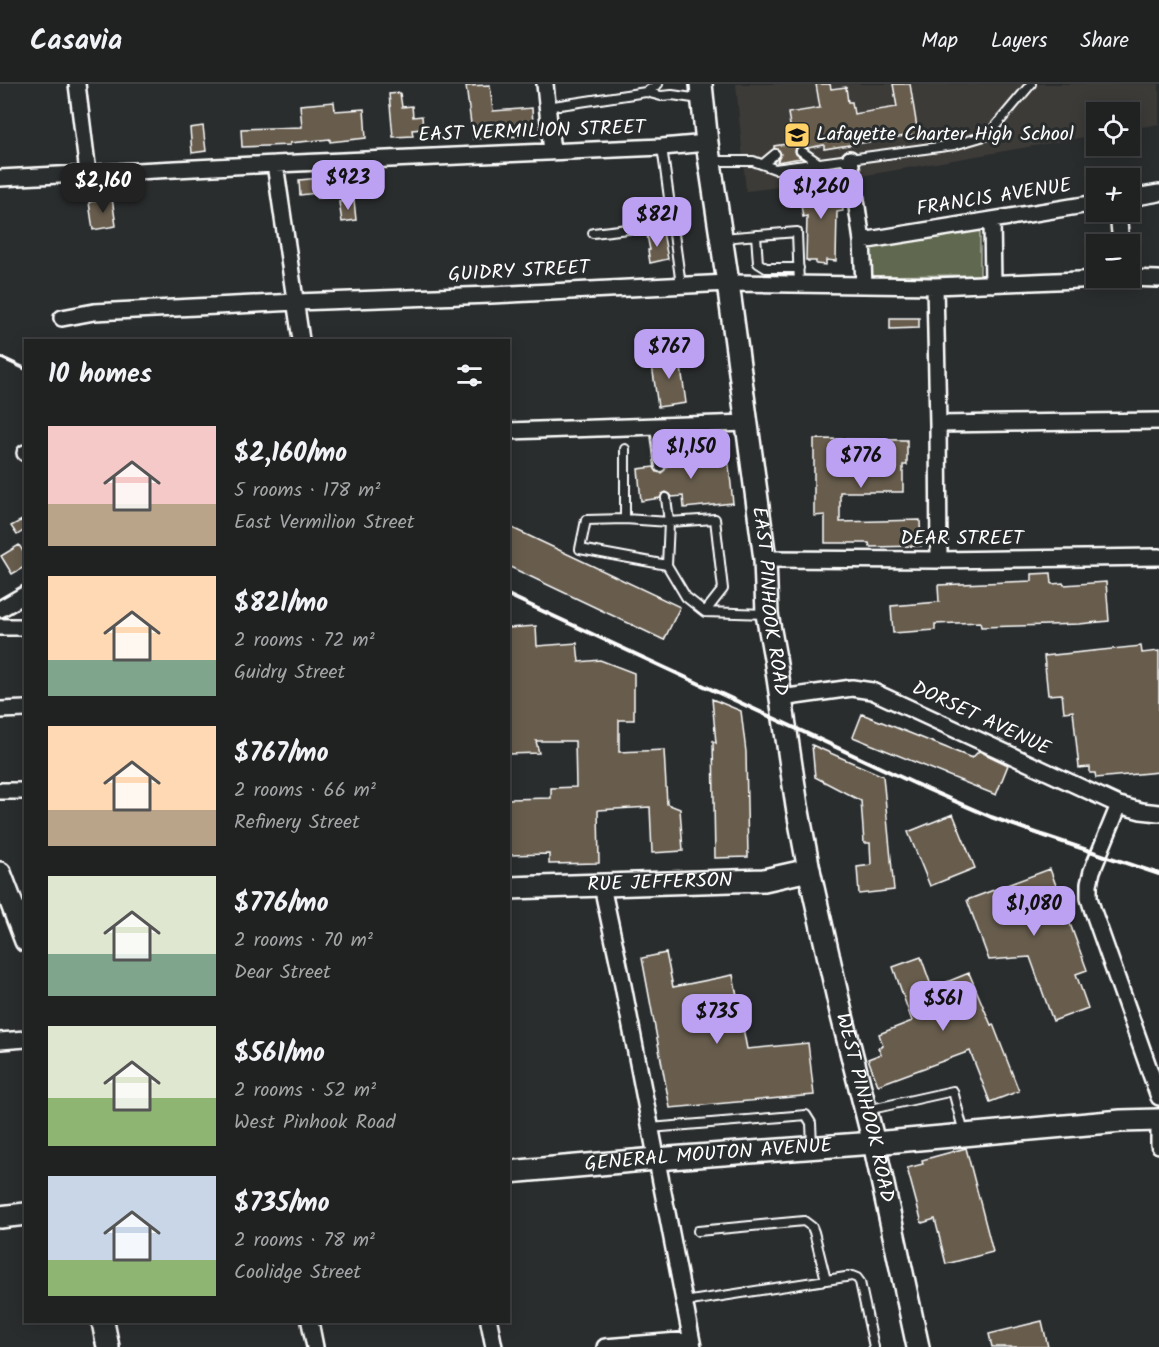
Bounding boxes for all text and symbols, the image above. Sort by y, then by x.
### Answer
text: Casavia [30,19,122,64]
text: Map [921,25,958,58]
text: Layers [991,25,1047,58]
text: Share [1080,25,1129,58]
map controls [1086,102,1140,288]
button: locate [1086,102,1140,156]
street label: EAST VERMILION STREET [418,112,648,152]
place label: Lafayette Charter High School [816,119,1074,151]
school or university icon: Lafayette Charter High School [782,120,812,150]
pin: $923 [312,160,384,211]
pin: $2,160 [54,163,152,214]
text: $923 [326,163,370,195]
text: $2,160 [75,166,131,198]
button: + [1086,168,1140,222]
pin: $1,260 [772,169,870,220]
street label: FRANCIS AVENUE [914,170,1075,226]
text: $1,260 [793,172,849,204]
pin: $821 [621,197,693,248]
text: $821 [636,200,678,232]
button: − [1086,234,1140,288]
street label: GUIDRY STREET [447,252,593,292]
pin: $767 [633,329,705,380]
text: $767 [648,332,690,364]
text: 10 homes [48,354,152,396]
icon: filters [453,359,486,392]
pin: $1,150 [642,429,740,480]
text: $1,150 [666,432,716,464]
text: $2,160/mo [234,433,347,475]
pin: $776 [825,438,897,489]
text: $776 [840,441,882,473]
icon: home [96,450,168,522]
text: 5 rooms · 178 m² [234,475,380,507]
street label: EAST PINHOOK ROAD [742,505,796,698]
text: East Vermilion Street [234,507,414,539]
street label: DEAR STREET [900,523,1026,555]
text: $821/mo [234,583,328,625]
icon: home [96,600,168,672]
text: 2 rooms · 72 m² [234,625,375,657]
text: Guidry Street [234,657,345,689]
street label: DORSET AVENUE [906,673,1057,766]
text: $767/mo [234,733,329,775]
icon: home [96,750,168,822]
text: 2 rooms · 66 m² [234,775,376,807]
text: Refinery Street [234,807,360,839]
street label: RUE JEFFERSON [587,865,733,902]
text: $776/mo [234,883,329,925]
pin: $1,080 [985,886,1083,937]
text: $1,080 [1006,889,1062,921]
icon: home [96,900,168,972]
text: 2 rooms · 70 m² [234,925,373,957]
text: Dear Street [234,957,331,989]
pin: $561 [907,981,979,1032]
text: $561 [924,984,962,1016]
pin: $735 [681,994,753,1045]
text: $735 [696,997,738,1029]
street label: WEST PINHOOK ROAD [826,1010,902,1206]
text: $561/mo [234,1033,325,1075]
icon: home [96,1050,168,1122]
text: 2 rooms · 52 m² [234,1075,376,1107]
text: West Pinhook Road [234,1107,396,1139]
street label: GENERAL MOUTON AVENUE [583,1130,835,1181]
text: $735/mo [234,1183,330,1225]
icon: home [96,1200,168,1272]
text: 2 rooms · 78 m² [234,1225,375,1257]
text: Coolidge Street [234,1257,361,1289]

